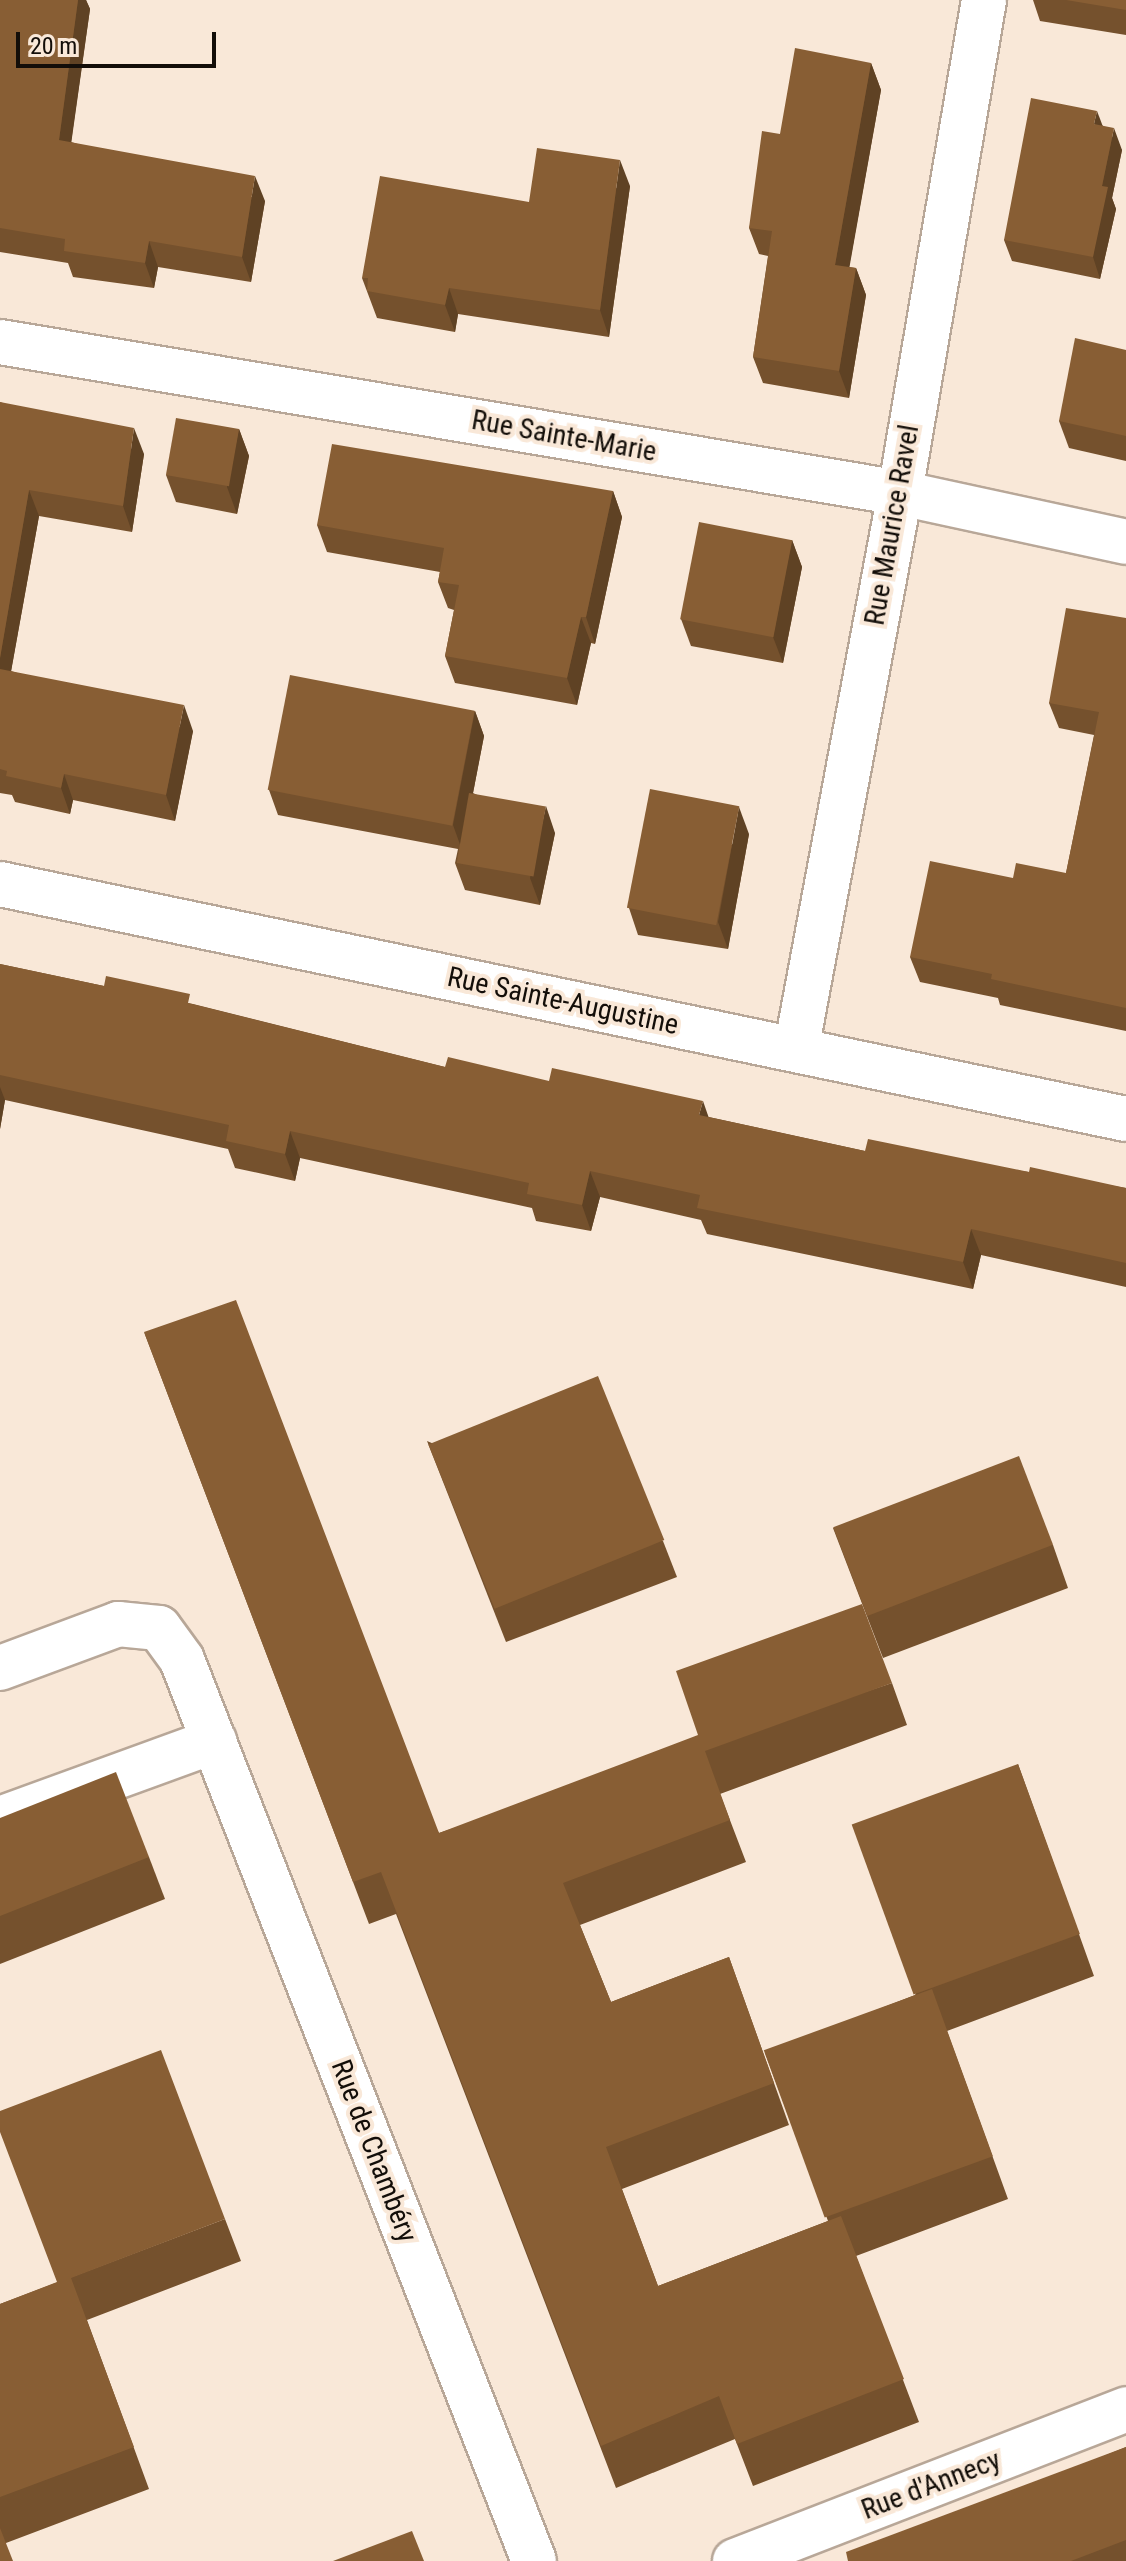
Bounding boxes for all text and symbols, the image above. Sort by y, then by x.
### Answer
scale bar [20,16,220,66]
text: 20 m [30,32,77,60]
street label: Rue Sainte-Marie [469,403,659,469]
street label: Rue Maurice Ravel [858,422,926,628]
street label: Rue Sainte-Augustine [444,960,682,1042]
street label: Rue de Chambéry [324,2055,424,2247]
street label: Rue d'Annecy [857,2443,1005,2527]

